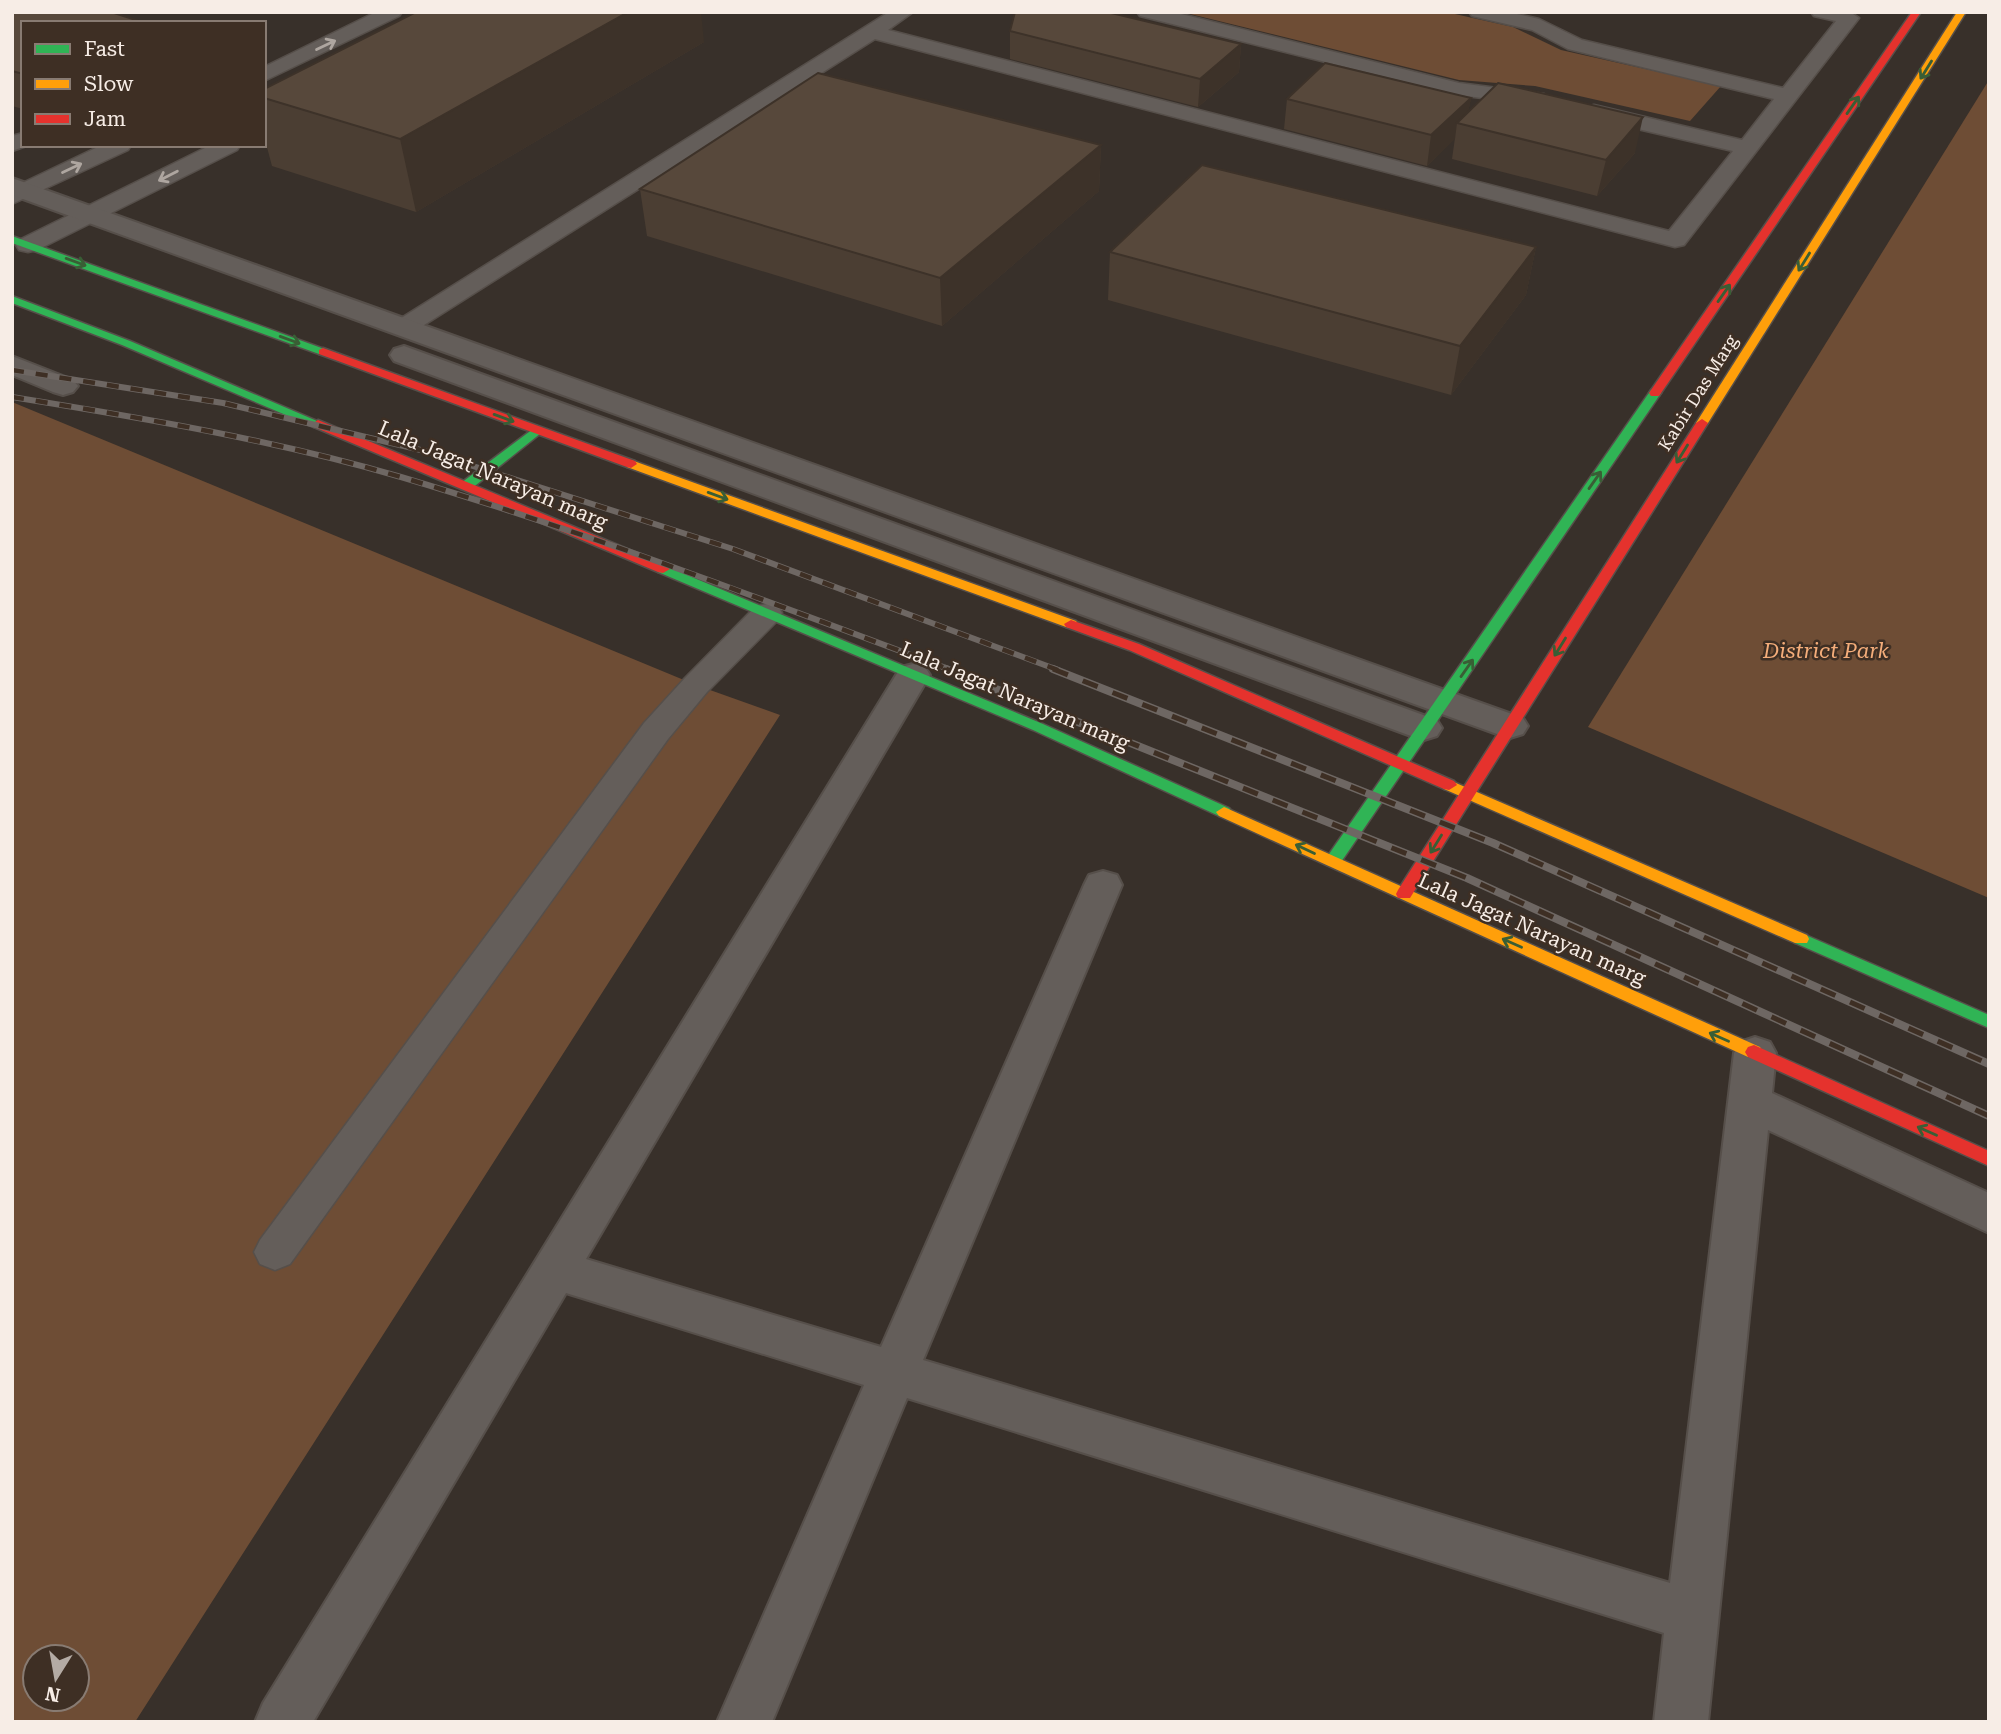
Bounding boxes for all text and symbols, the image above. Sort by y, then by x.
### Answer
legend [21,21,266,147]
text: Fast [84,37,125,61]
one-way arrow [315,37,336,51]
one-way arrow [1918,60,1933,79]
text: Slow [84,72,134,96]
one-way arrow [1846,96,1860,115]
text: Jam [84,107,126,131]
one-way arrow [61,161,82,174]
one-way arrow [158,170,179,184]
one-way arrow [1796,252,1811,271]
one-way arrow [65,257,87,269]
one-way arrow [1717,284,1731,303]
street label: Kabir Das Marg [1653,330,1742,455]
one-way arrow [279,335,301,347]
one-way arrow [493,412,514,425]
street label: Lala Jagat Narayan marg [375,416,611,534]
one-way arrow [1675,444,1689,464]
one-way arrow [1588,471,1603,490]
one-way arrow [706,490,728,503]
one-way arrow [1553,636,1567,656]
street label: Lala Jagat Narayan marg [897,637,1133,755]
park label: District Park [1762,639,1890,663]
one-way arrow [1459,659,1474,678]
one-way arrow [1428,833,1442,853]
one-way arrow [1295,841,1316,855]
street label: Lala Jagat Narayan marg [1414,868,1650,990]
one-way arrow [1502,936,1524,949]
one-way arrow [1709,1030,1731,1043]
one-way arrow [1916,1124,1938,1137]
north arrow [21,1643,91,1713]
text: N [43,1681,62,1707]

